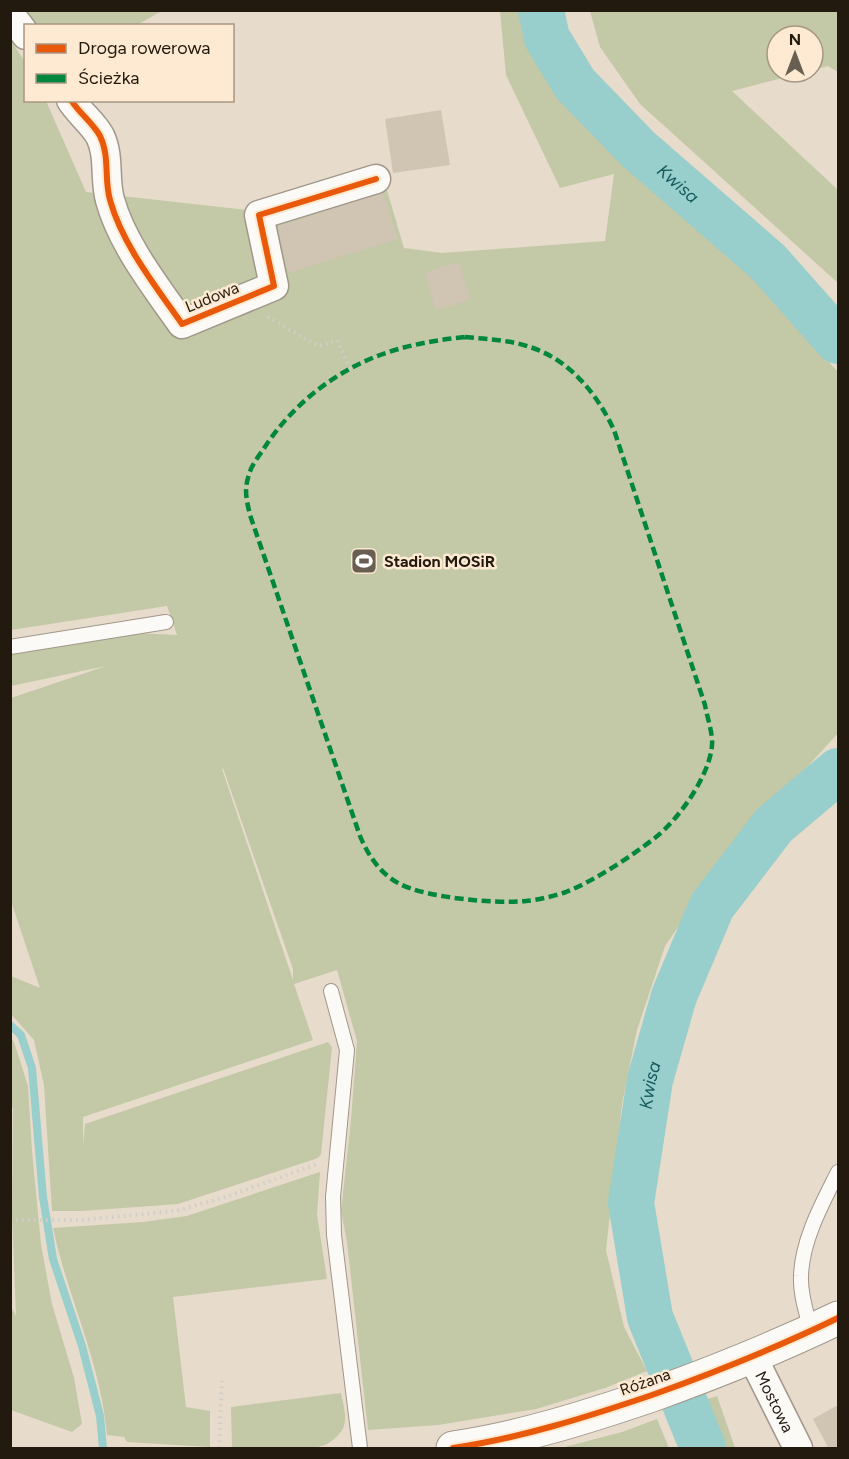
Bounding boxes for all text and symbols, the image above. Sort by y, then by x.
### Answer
legend [24,24,234,102]
north arrow [765,24,825,84]
text: N [789,30,801,49]
text: Droga rowerowa [78,37,210,59]
text: Ścieżka [78,67,139,89]
water label: Kwisa [653,160,704,208]
street label: Ludowa [182,278,242,316]
sports icon: Stadion MOSiR [349,546,379,576]
place label: Stadion MOSiR [384,552,495,571]
water label: Kwisa [635,1059,666,1111]
street label: Różana [617,1364,673,1400]
street label: Mostowa [752,1368,798,1435]

